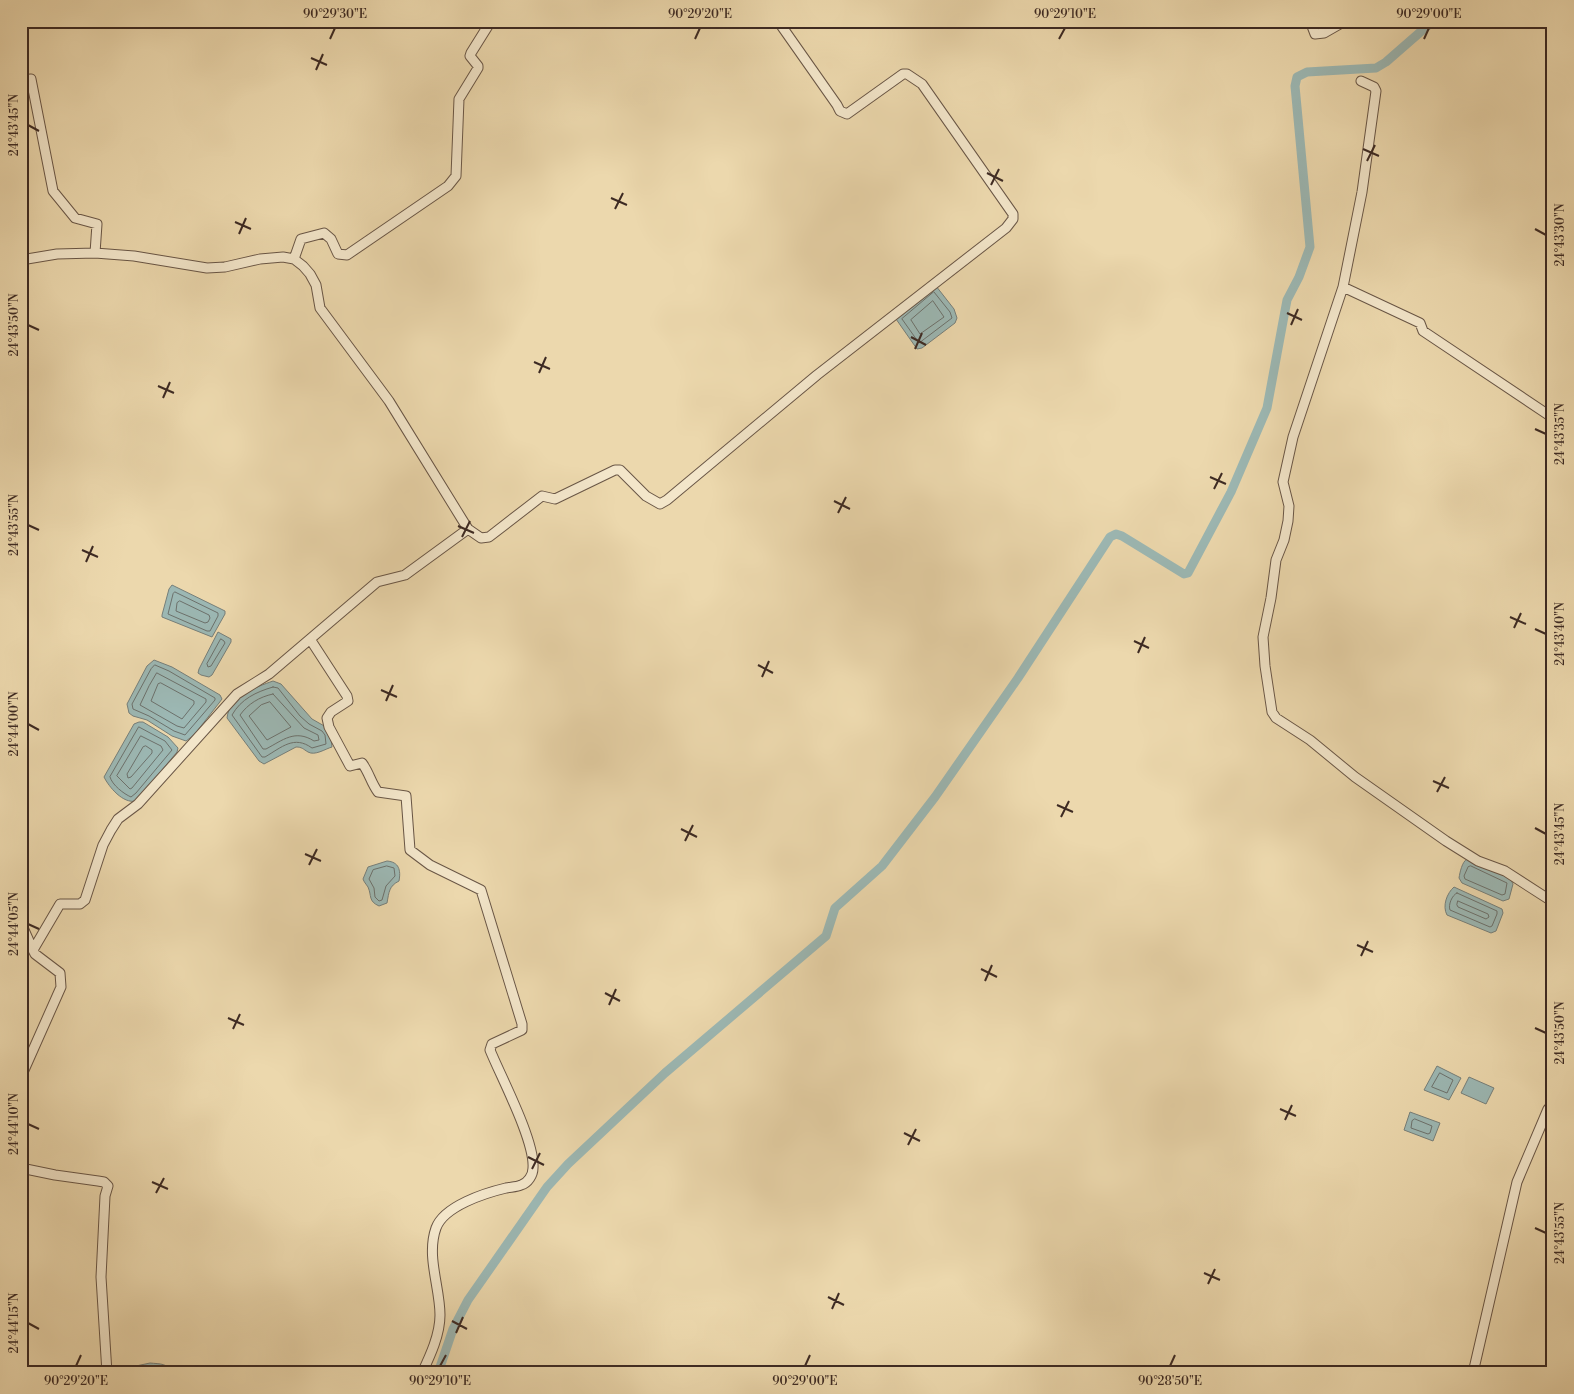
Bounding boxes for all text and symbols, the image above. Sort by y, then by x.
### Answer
text: 90°29'30"E [303,7,367,22]
text: 90°29'20"E [668,7,732,22]
text: 90°29'10"E [1034,7,1096,22]
text: 90°29'00"E [1396,7,1462,22]
text: 24°43'45"N [7,94,22,156]
text: 24°43'30"N [1553,203,1568,267]
text: 24°43'50"N [7,293,22,357]
text: 24°43'35"N [1553,403,1568,465]
text: 24°43'55"N [7,494,22,556]
text: 24°43'40"N [1553,602,1568,666]
text: 24°44'00"N [7,691,22,757]
text: 24°43'45"N [1553,803,1568,865]
text: 24°44'05"N [7,892,22,956]
text: 24°43'50"N [1553,1001,1568,1065]
text: 24°44'10"N [7,1093,22,1155]
text: 24°43'55"N [1553,1202,1568,1264]
text: 24°44'15"N [7,1292,22,1354]
text: 90°29'20"E [44,1374,108,1389]
text: 90°29'10"E [409,1374,471,1389]
text: 90°29'00"E [772,1374,838,1389]
text: 90°28'50"E [1138,1374,1202,1389]

